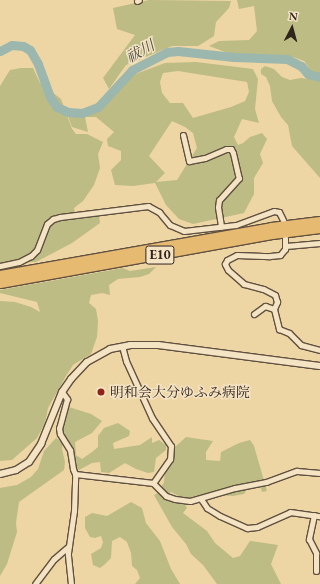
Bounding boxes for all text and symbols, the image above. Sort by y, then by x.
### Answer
north arrow [272,8,312,48]
text: N [288,9,298,23]
water label: 祓川 [123,36,157,66]
road number: E10 [145,244,175,266]
place label: 明和会大分ゆふみ病院 [110,384,250,400]
marker: 明和会大分ゆふみ病院 [95,386,107,398]

